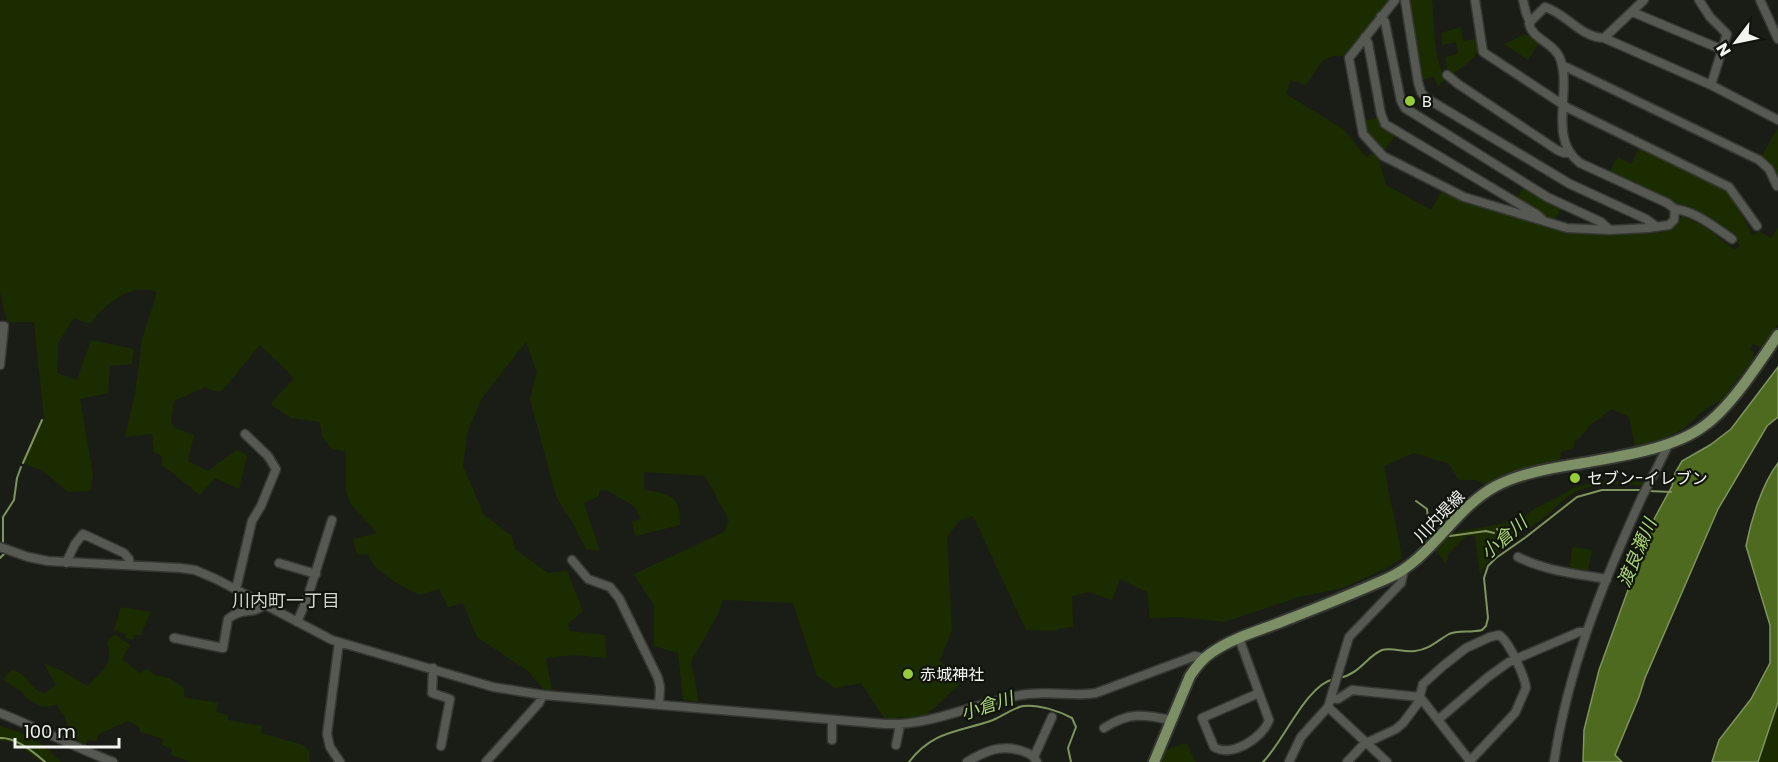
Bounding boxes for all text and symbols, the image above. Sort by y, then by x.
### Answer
north arrow [1706,12,1766,72]
text: N [1711,38,1737,61]
place label: B [1422,90,1432,113]
marker: B [1403,94,1417,108]
place label: セブン-イレブン [1587,467,1708,490]
marker: セブン-イレブン [1568,471,1582,485]
street label: 川内堤線 [1409,485,1470,547]
water label: 小倉川 [1475,509,1534,565]
water label: 渡良瀬川 [1611,513,1663,591]
district label: 川内町一丁目 [232,588,340,613]
place label: 赤城神社 [920,663,984,686]
marker: 赤城神社 [901,667,915,681]
water label: 小倉川 [957,685,1018,726]
scale bar [15,711,118,749]
text: 100 m [24,719,76,744]

